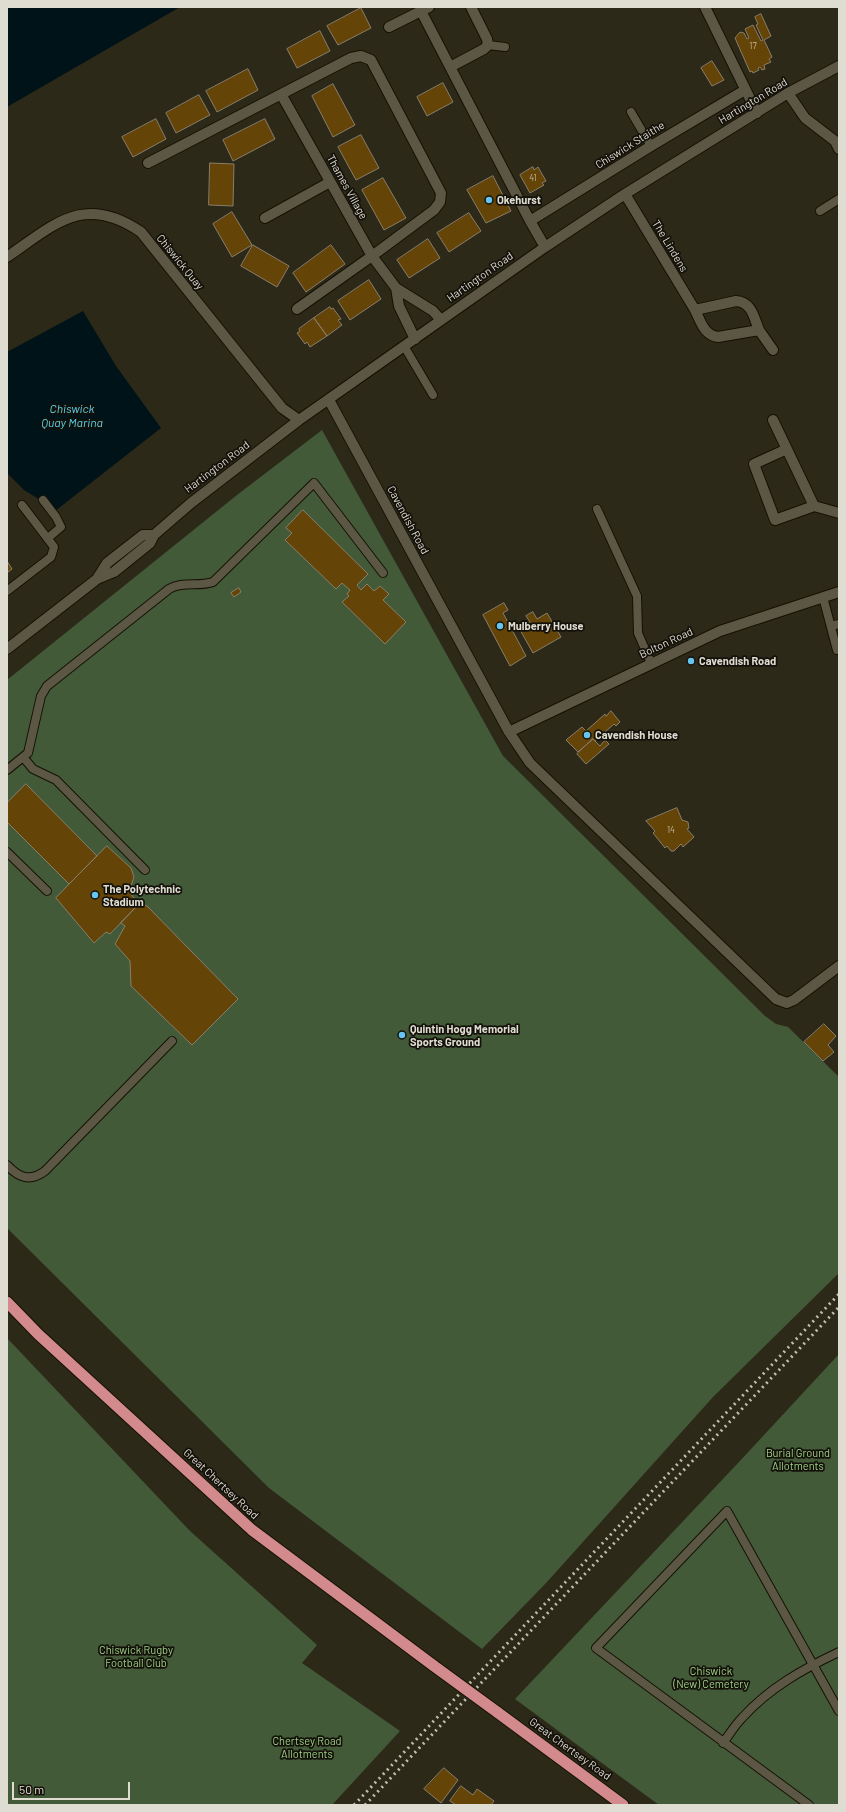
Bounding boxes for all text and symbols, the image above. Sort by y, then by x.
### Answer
house number: 17 [749,41,757,51]
street label: Hartington Road [716,75,790,127]
street label: Chiswick Staithe [593,118,667,172]
street label: Thames Village [324,152,370,222]
house number: 41 [529,173,537,183]
place label: Okehurst [497,193,541,207]
marker: Okehurst [484,195,494,205]
street label: The Lindens [649,218,691,274]
street label: Chiswick Quay [154,232,206,292]
street label: Hartington Road [444,249,516,305]
water label: Chiswick Quay Marina [41,402,103,430]
street label: Hartington Road [182,438,252,496]
street label: Cavendish Road [384,484,432,556]
place label: Mulberry House [508,619,584,633]
marker: Mulberry House [495,621,505,631]
street label: Bolton Road [637,625,695,661]
place label: Cavendish Road [699,654,776,668]
marker: Cavendish Road [686,656,696,666]
place label: Cavendish House [595,728,678,742]
marker: Cavendish House [582,730,592,740]
house number: 14 [667,825,675,835]
place label: The Polytechnic Stadium [103,882,181,908]
marker: The Polytechnic Stadium [90,890,100,900]
place label: Quintin Hogg Memorial Sports Ground [410,1022,519,1048]
marker: Quintin Hogg Memorial Sports Ground [397,1030,407,1040]
street label: Great Chertsey Road [181,1446,261,1522]
park label: Burial Ground Allotments [766,1446,830,1472]
park label: Chiswick Rugby Football Club [99,1643,173,1669]
park label: Chiswick (New) Cemetery [673,1664,749,1690]
street label: Great Chertsey Road [527,1715,613,1783]
park label: Chertsey Road Allotments [272,1734,342,1760]
scale bar [14,1774,132,1800]
text: 50 m [19,1782,44,1796]

